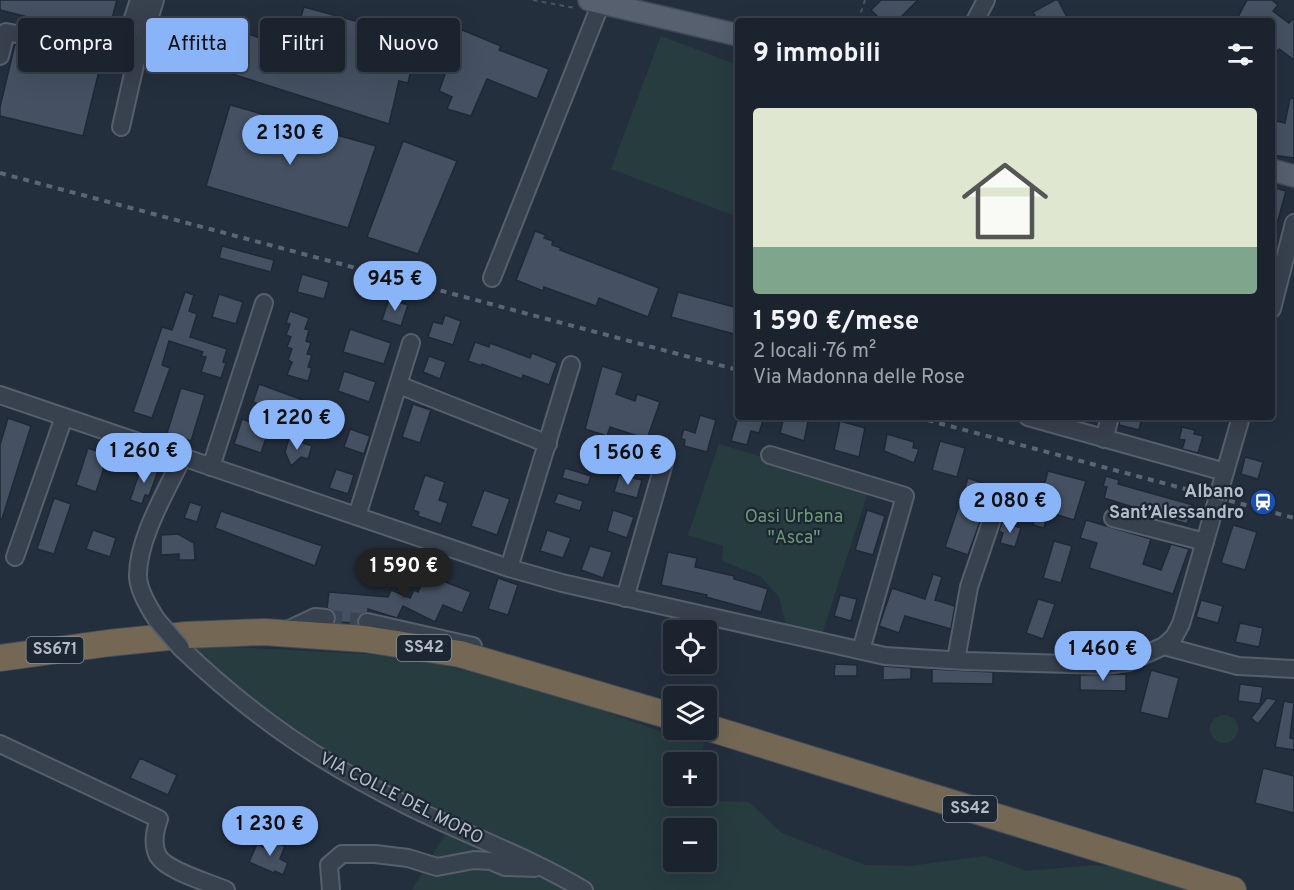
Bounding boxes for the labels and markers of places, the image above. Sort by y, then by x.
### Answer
pin: 2 130 € [235,115,345,166]
pin: 945 € [353,261,437,312]
pin: 1 220 € [242,400,352,451]
pin: 1 260 € [89,433,199,484]
pin: 1 560 € [573,435,683,486]
place label: Albano Sant’Alessandro [1109,481,1244,525]
pin: 2 080 € [955,483,1065,534]
station icon: Albano Sant’Alessandro [1248,487,1278,517]
pin: 1 590 € [349,548,459,599]
pin: 1 460 € [1048,631,1158,682]
pin: 1 230 € [215,806,325,857]

